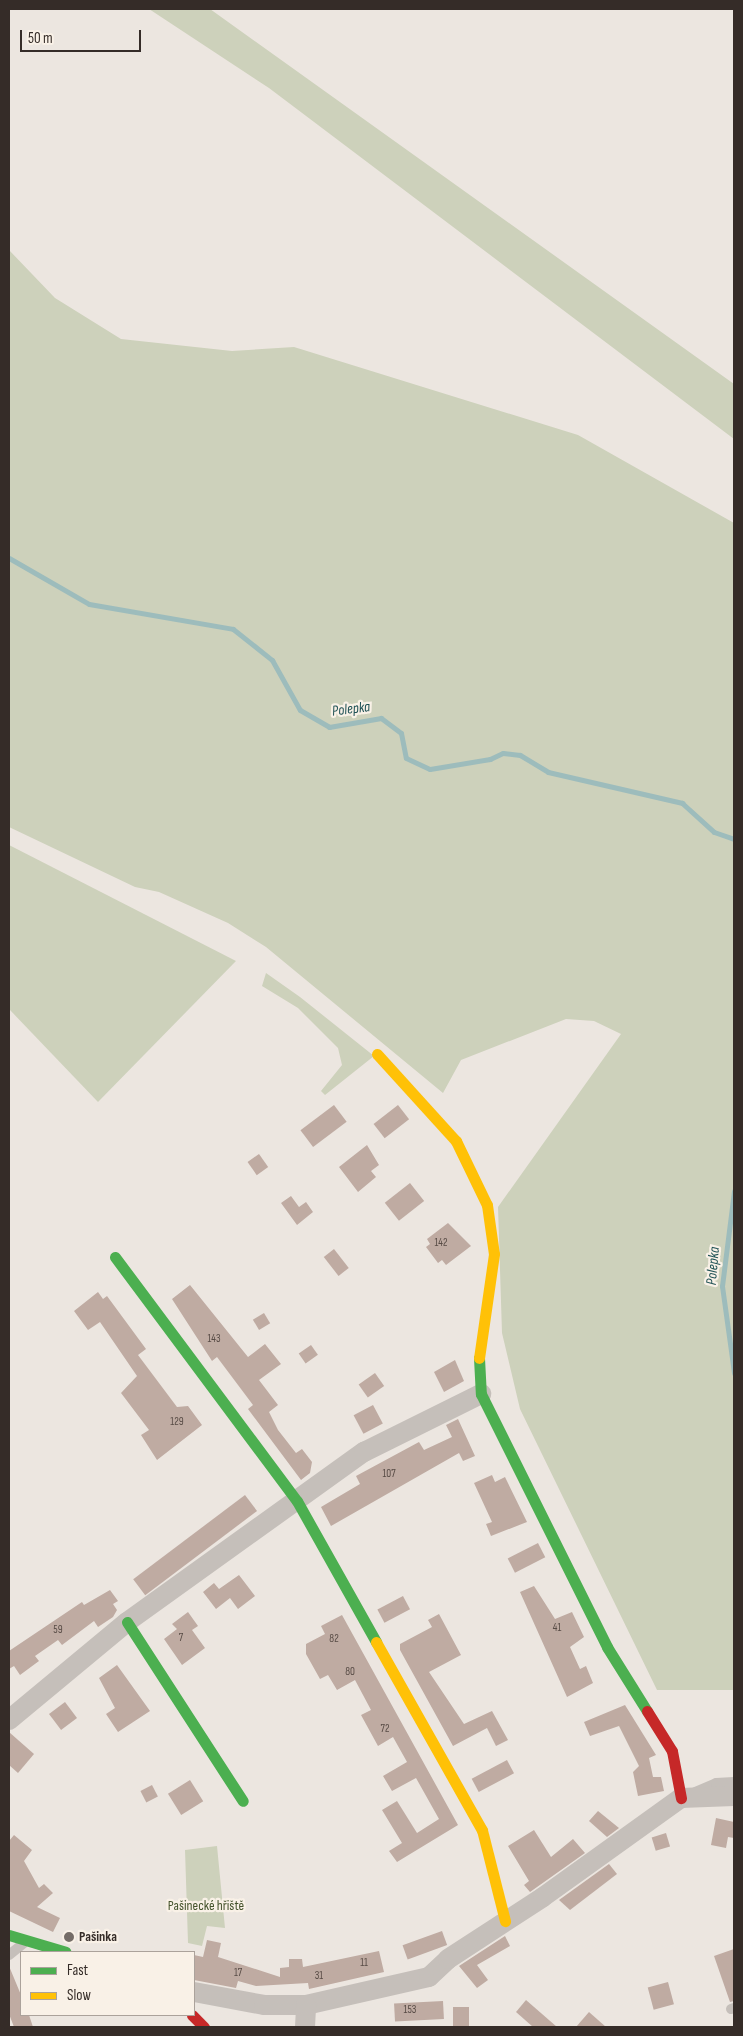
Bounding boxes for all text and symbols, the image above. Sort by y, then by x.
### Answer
scale bar [22,20,144,52]
text: 50 m [28,29,53,48]
water label: Polepka [331,698,371,720]
house number: 142 [434,1236,448,1250]
water label: Polepka [702,1246,724,1286]
house number: 143 [207,1332,221,1346]
house number: 129 [170,1415,184,1429]
house number: 107 [382,1467,396,1481]
house number: 41 [553,1621,561,1635]
house number: 59 [53,1623,63,1637]
house number: 7 [179,1631,183,1645]
house number: 82 [329,1632,339,1646]
house number: 80 [345,1665,355,1679]
house number: 72 [381,1722,389,1736]
park label: Pašinecké hřiště [168,1898,244,1914]
place label: Pašinka [79,1929,117,1945]
marker: Pašinka [63,1931,75,1943]
legend [20,1951,195,2016]
house number: 11 [360,1956,368,1970]
text: Fast [67,1961,88,1980]
house number: 17 [234,1966,242,1980]
house number: 31 [315,1969,323,1983]
text: Slow [67,1986,91,2005]
house number: 153 [404,2003,416,2017]

